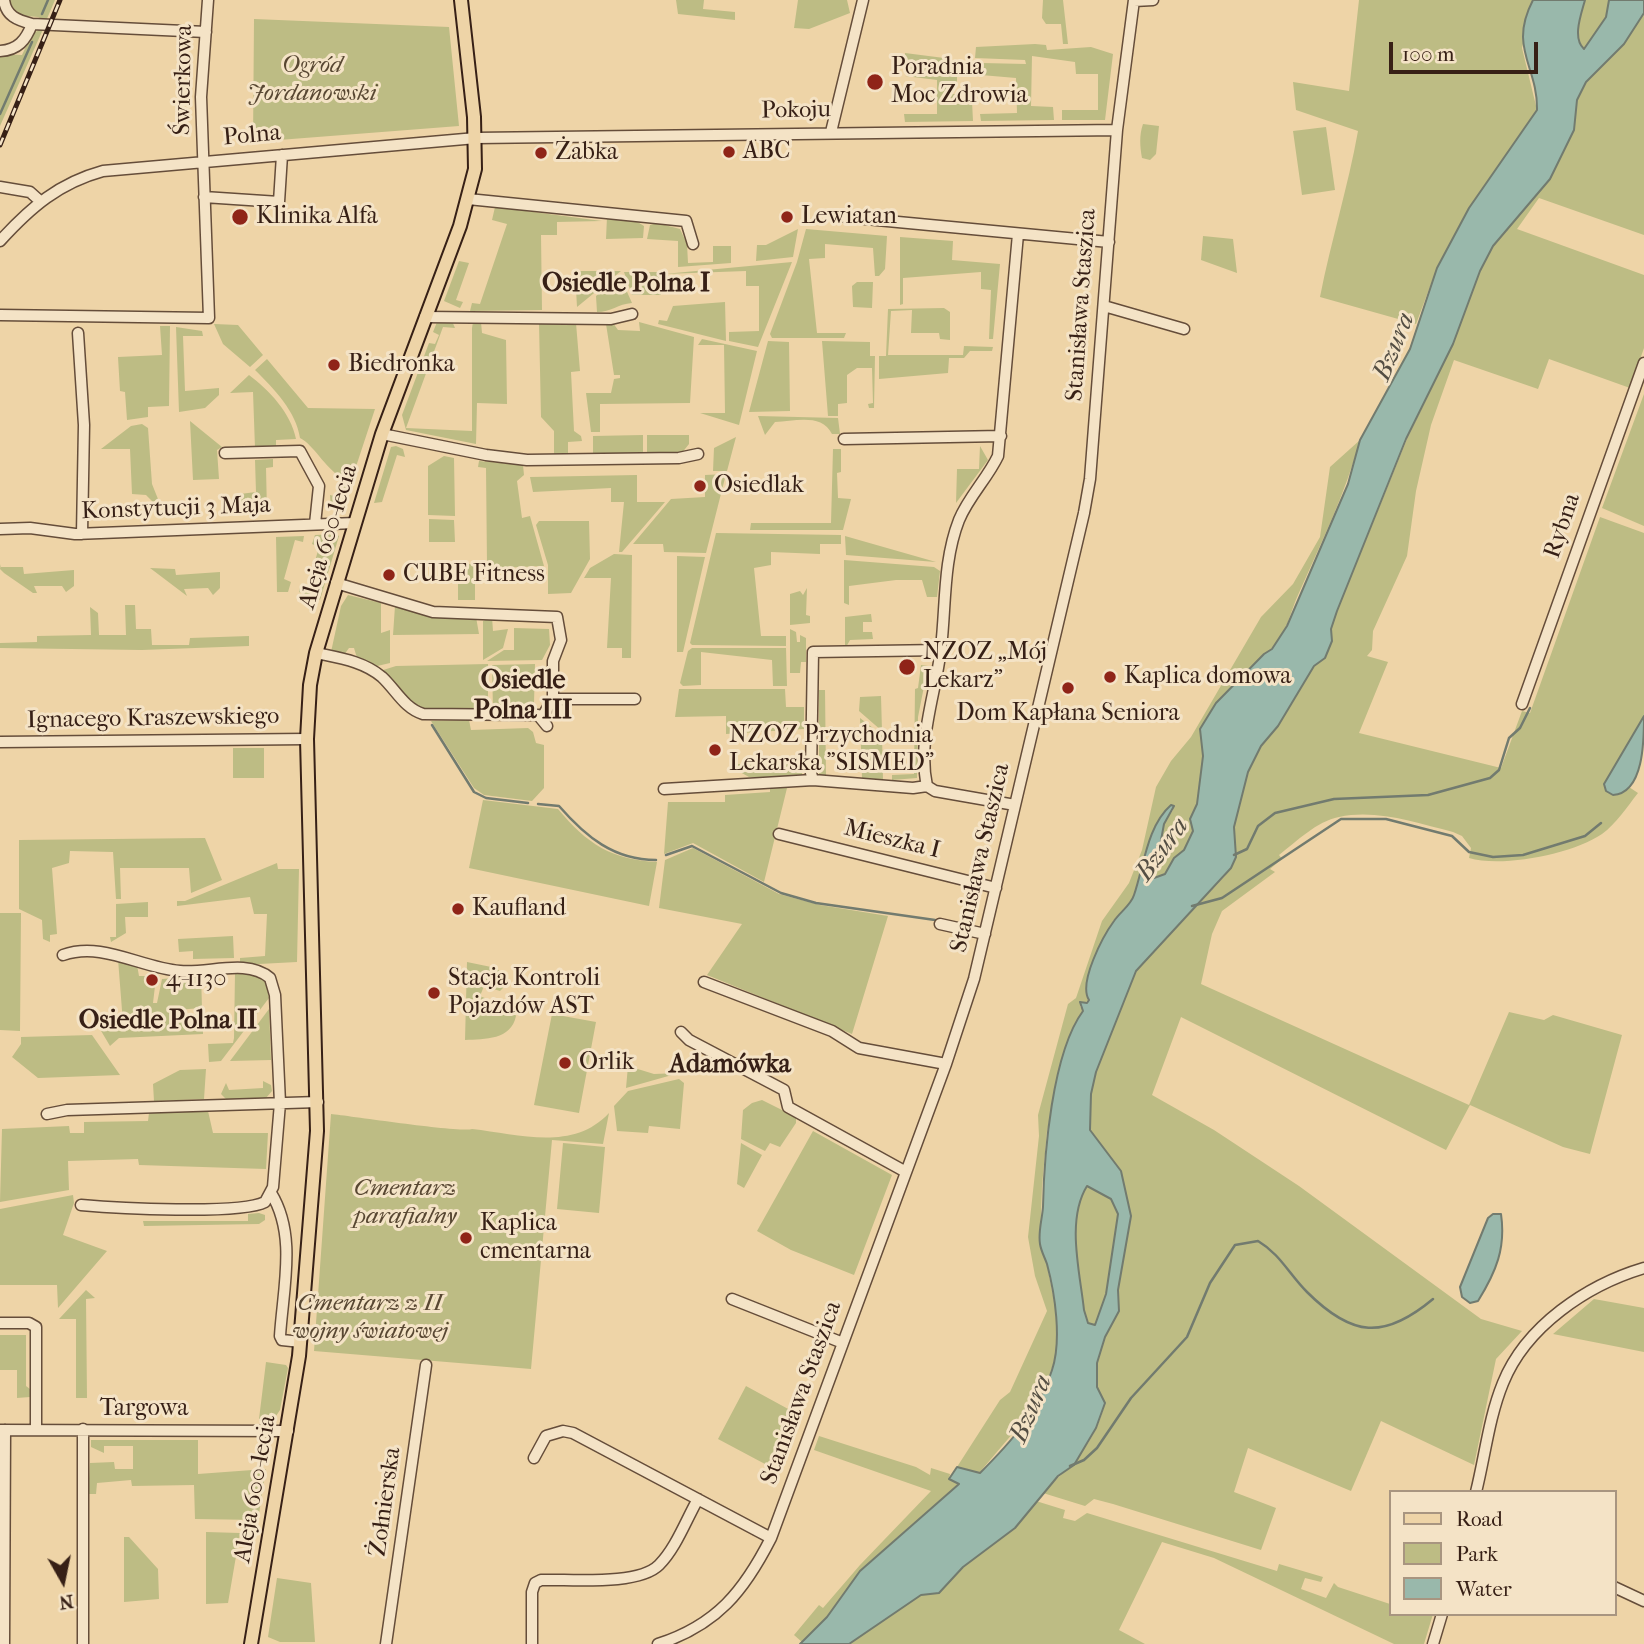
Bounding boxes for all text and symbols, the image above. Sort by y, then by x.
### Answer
street label: Świerkowa [169,24,199,136]
scale bar [1392,28,1541,72]
text: 100 m [1402,42,1455,66]
park label: Ogród Jordanowski [247,52,377,108]
place label: Poradnia Moc Zdrowia [891,54,1028,110]
marker: Poradnia Moc Zdrowia [865,72,885,92]
street label: Pokoju [761,96,831,126]
street label: Polna [222,119,282,153]
place label: ABC [743,138,790,166]
place label: Żabka [555,139,618,167]
marker: ABC [721,144,737,160]
marker: Żabka [533,145,549,161]
place label: Klinika Alfa [256,203,378,231]
place label: Lewiatan [801,203,897,231]
marker: Klinika Alfa [230,207,250,227]
street label: Stanisława Staszica [1061,208,1103,402]
marker: Lewiatan [779,209,795,225]
district label: Osiedle Polna I [542,269,710,301]
water label: Bzura [1367,309,1423,385]
place label: Biedronka [348,351,455,379]
marker: Biedronka [326,357,342,373]
street label: Aleja 600-lecia [293,462,365,612]
place label: Osiedlak [714,472,804,500]
marker: Osiedlak [692,478,708,494]
street label: Rybna [1539,490,1587,562]
street label: Konstytucji 3 Maja [81,491,271,527]
place label: CUBE Fitness [403,561,545,589]
marker: CUBE Fitness [381,567,397,583]
place label: NZOZ „Mój Lekarz” [923,639,1047,695]
marker: NZOZ „Mój Lekarz” [897,657,917,677]
place label: Kaplica domowa [1124,663,1291,691]
district label: Osiedle Polna III [474,666,572,728]
marker: Kaplica domowa [1102,669,1118,685]
marker: Dom Kapłana Seniora [1060,680,1076,696]
place label: Dom Kapłana Seniora [956,700,1180,728]
street label: Ignacego Kraszewskiego [27,702,279,736]
place label: NZOZ Przychodnia Lekarska "SISMED" [729,722,934,778]
marker: NZOZ Przychodnia Lekarska "SISMED" [707,742,723,758]
street label: Stanisława Staszica [945,761,1017,955]
water label: Bzura [1130,812,1196,888]
street label: Mieszka I [841,814,943,866]
place label: Kaufland [472,895,566,923]
marker: Kaufland [450,901,466,917]
place label: Stacja Kontroli Pojazdów AST [448,965,600,1021]
place label: 4-1130 [166,966,227,994]
marker: 4-1130 [144,972,160,988]
marker: Stacja Kontroli Pojazdów AST [426,985,442,1001]
district label: Osiedle Polna II [79,1006,257,1038]
place label: Orlik [579,1049,634,1077]
district label: Adamówka [669,1050,791,1082]
marker: Orlik [557,1055,573,1071]
park label: Cmentarz parafialny [353,1175,457,1231]
place label: Kaplica cmentarna [480,1210,591,1266]
marker: Kaplica cmentarna [458,1230,474,1246]
park label: Cmentarz z II wojny światowej [292,1290,448,1346]
street label: Stanisława Staszica [755,1297,849,1489]
water label: Bzura [1004,1371,1060,1447]
street label: Targowa [100,1395,188,1423]
street label: Aleja 600-lecia [229,1413,283,1565]
street label: Żołnierska [364,1446,408,1558]
legend [1388,1490,1616,1616]
text: Road [1456,1507,1503,1531]
text: Park [1456,1542,1498,1566]
north arrow [28,1546,98,1616]
text: Water [1456,1577,1512,1601]
text: N [57,1590,75,1614]

